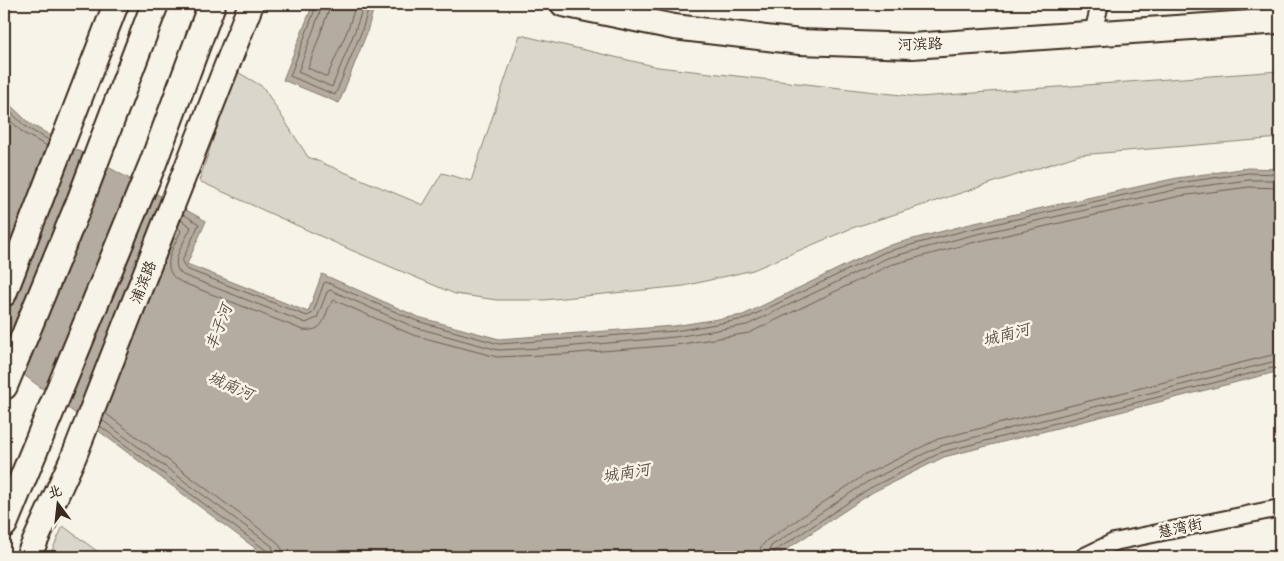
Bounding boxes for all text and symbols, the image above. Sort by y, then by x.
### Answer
street label: 河滨路 [897,32,943,54]
street label: 浦滨路 [124,257,160,306]
water label: 丰子河 [199,298,237,353]
water label: 城南河 [980,316,1035,350]
water label: 城南河 [205,365,260,405]
water label: 城南河 [601,457,654,486]
north arrow [32,478,82,528]
text: 北 [45,480,64,502]
street label: 慧湾街 [1156,513,1204,541]

